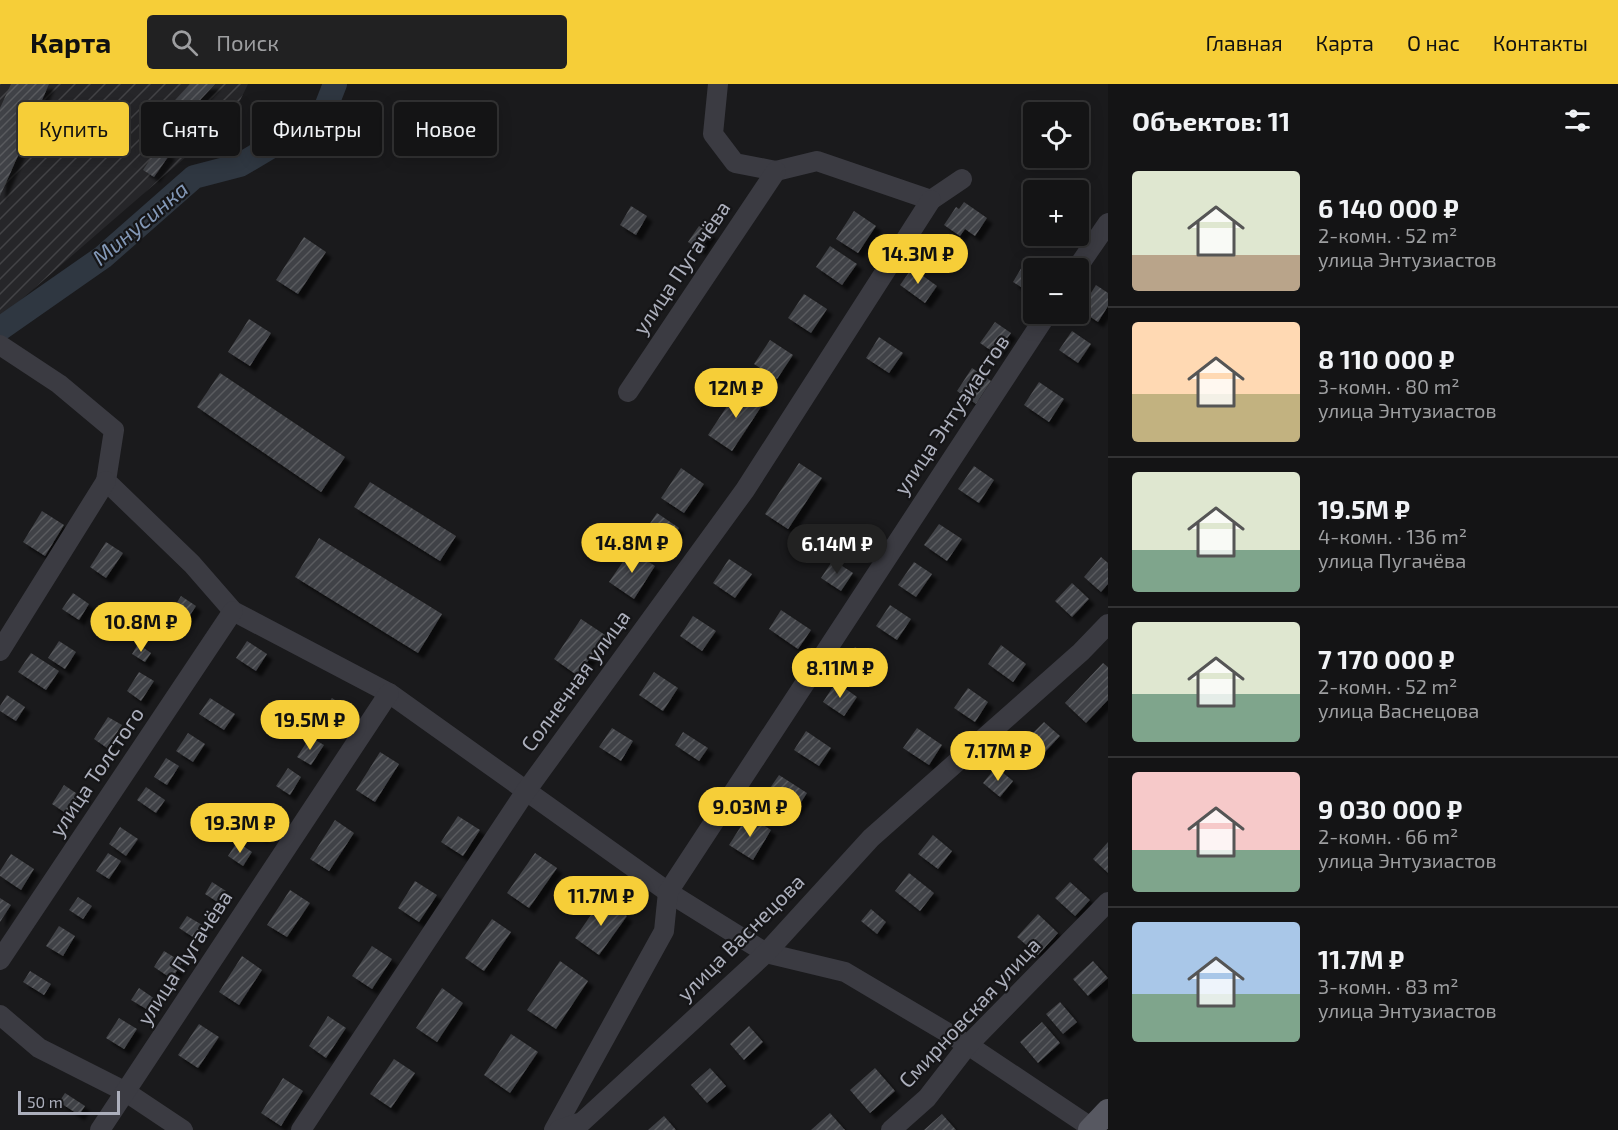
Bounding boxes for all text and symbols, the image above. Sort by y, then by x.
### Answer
search box [147,15,567,69]
text: Карта [30,25,111,59]
icon: search [168,26,201,59]
text: Поиск [216,29,279,55]
text: Главная [1206,30,1283,55]
text: Карта [1316,30,1374,55]
text: О нас [1407,30,1460,55]
text: Контакты [1493,30,1588,55]
chip: Купить [18,102,129,156]
chip: Снять [141,102,240,156]
chip: Фильтры [252,102,382,156]
chip: Новое [394,102,497,156]
map controls [1023,102,1089,324]
button: locate [1023,102,1089,168]
icon: filters [1561,104,1594,137]
text: Объектов: 11 [1132,105,1290,136]
water label: Минусинка [86,175,192,270]
button: + [1023,180,1089,246]
text: 6 140 000 ₽ [1318,192,1459,223]
icon: home [1180,195,1252,267]
street label: улица Пугачёва [627,196,735,339]
text: 2-комн. · 52 m² [1318,223,1457,247]
pin: 14.3M ₽ [863,234,973,285]
text: 14.3M ₽ [882,241,954,265]
text: улица Энтузиастов [1318,247,1497,271]
button: − [1023,258,1089,324]
street label: улица Энтузиастов [888,329,1014,499]
text: 8 110 000 ₽ [1318,343,1455,374]
icon: home [1180,346,1252,418]
pin: 12M ₽ [694,368,778,419]
text: 3-комн. · 80 m² [1318,374,1459,398]
text: 12M ₽ [709,375,763,399]
text: улица Энтузиастов [1318,398,1497,422]
text: 19.5M ₽ [1318,493,1410,524]
icon: home [1180,496,1252,568]
pin: 14.8M ₽ [577,523,687,574]
pin: 6.14M ₽ [782,524,892,575]
text: 4-комн. · 136 m² [1318,524,1467,548]
text: 14.8M ₽ [595,530,669,554]
text: 6.14M ₽ [801,531,873,555]
text: улица Пугачёва [1318,548,1466,572]
pin: 10.8M ₽ [86,602,196,653]
street label: Солнечная улица [515,605,635,756]
text: 10.8M ₽ [104,609,178,633]
text: 7 170 000 ₽ [1318,643,1455,674]
icon: home [1180,646,1252,718]
pin: 8.11M ₽ [785,648,895,699]
text: 8.11M ₽ [806,655,874,679]
text: 2-комн. · 52 m² [1318,674,1457,698]
text: улица Васнецова [1318,698,1479,722]
pin: 19.5M ₽ [255,700,365,751]
street label: улица Толстого [43,702,149,841]
text: 19.5M ₽ [275,707,345,731]
pin: 7.17M ₽ [943,731,1053,782]
text: 7.17M ₽ [964,738,1032,762]
pin: 9.03M ₽ [695,787,805,838]
text: 9 030 000 ₽ [1318,793,1462,824]
text: 9.03M ₽ [712,794,788,818]
icon: home [1180,796,1252,868]
pin: 19.3M ₽ [185,803,295,854]
text: 19.3M ₽ [204,810,276,834]
text: 2-комн. · 66 m² [1318,824,1458,848]
text: улица Энтузиастов [1318,848,1497,872]
street label: улица Васнецова [671,868,809,1006]
pin: 11.7M ₽ [546,876,656,927]
text: 11.7M ₽ [568,883,634,907]
street label: улица Пугачёва [131,885,237,1030]
street label: Смирновская улица [893,932,1046,1093]
text: 11.7M ₽ [1318,943,1404,974]
icon: home [1180,946,1252,1018]
text: 3-комн. · 83 m² [1318,974,1459,998]
text: улица Энтузиастов [1318,998,1497,1022]
scale bar [18,1088,120,1116]
text: 50 m [27,1092,63,1111]

